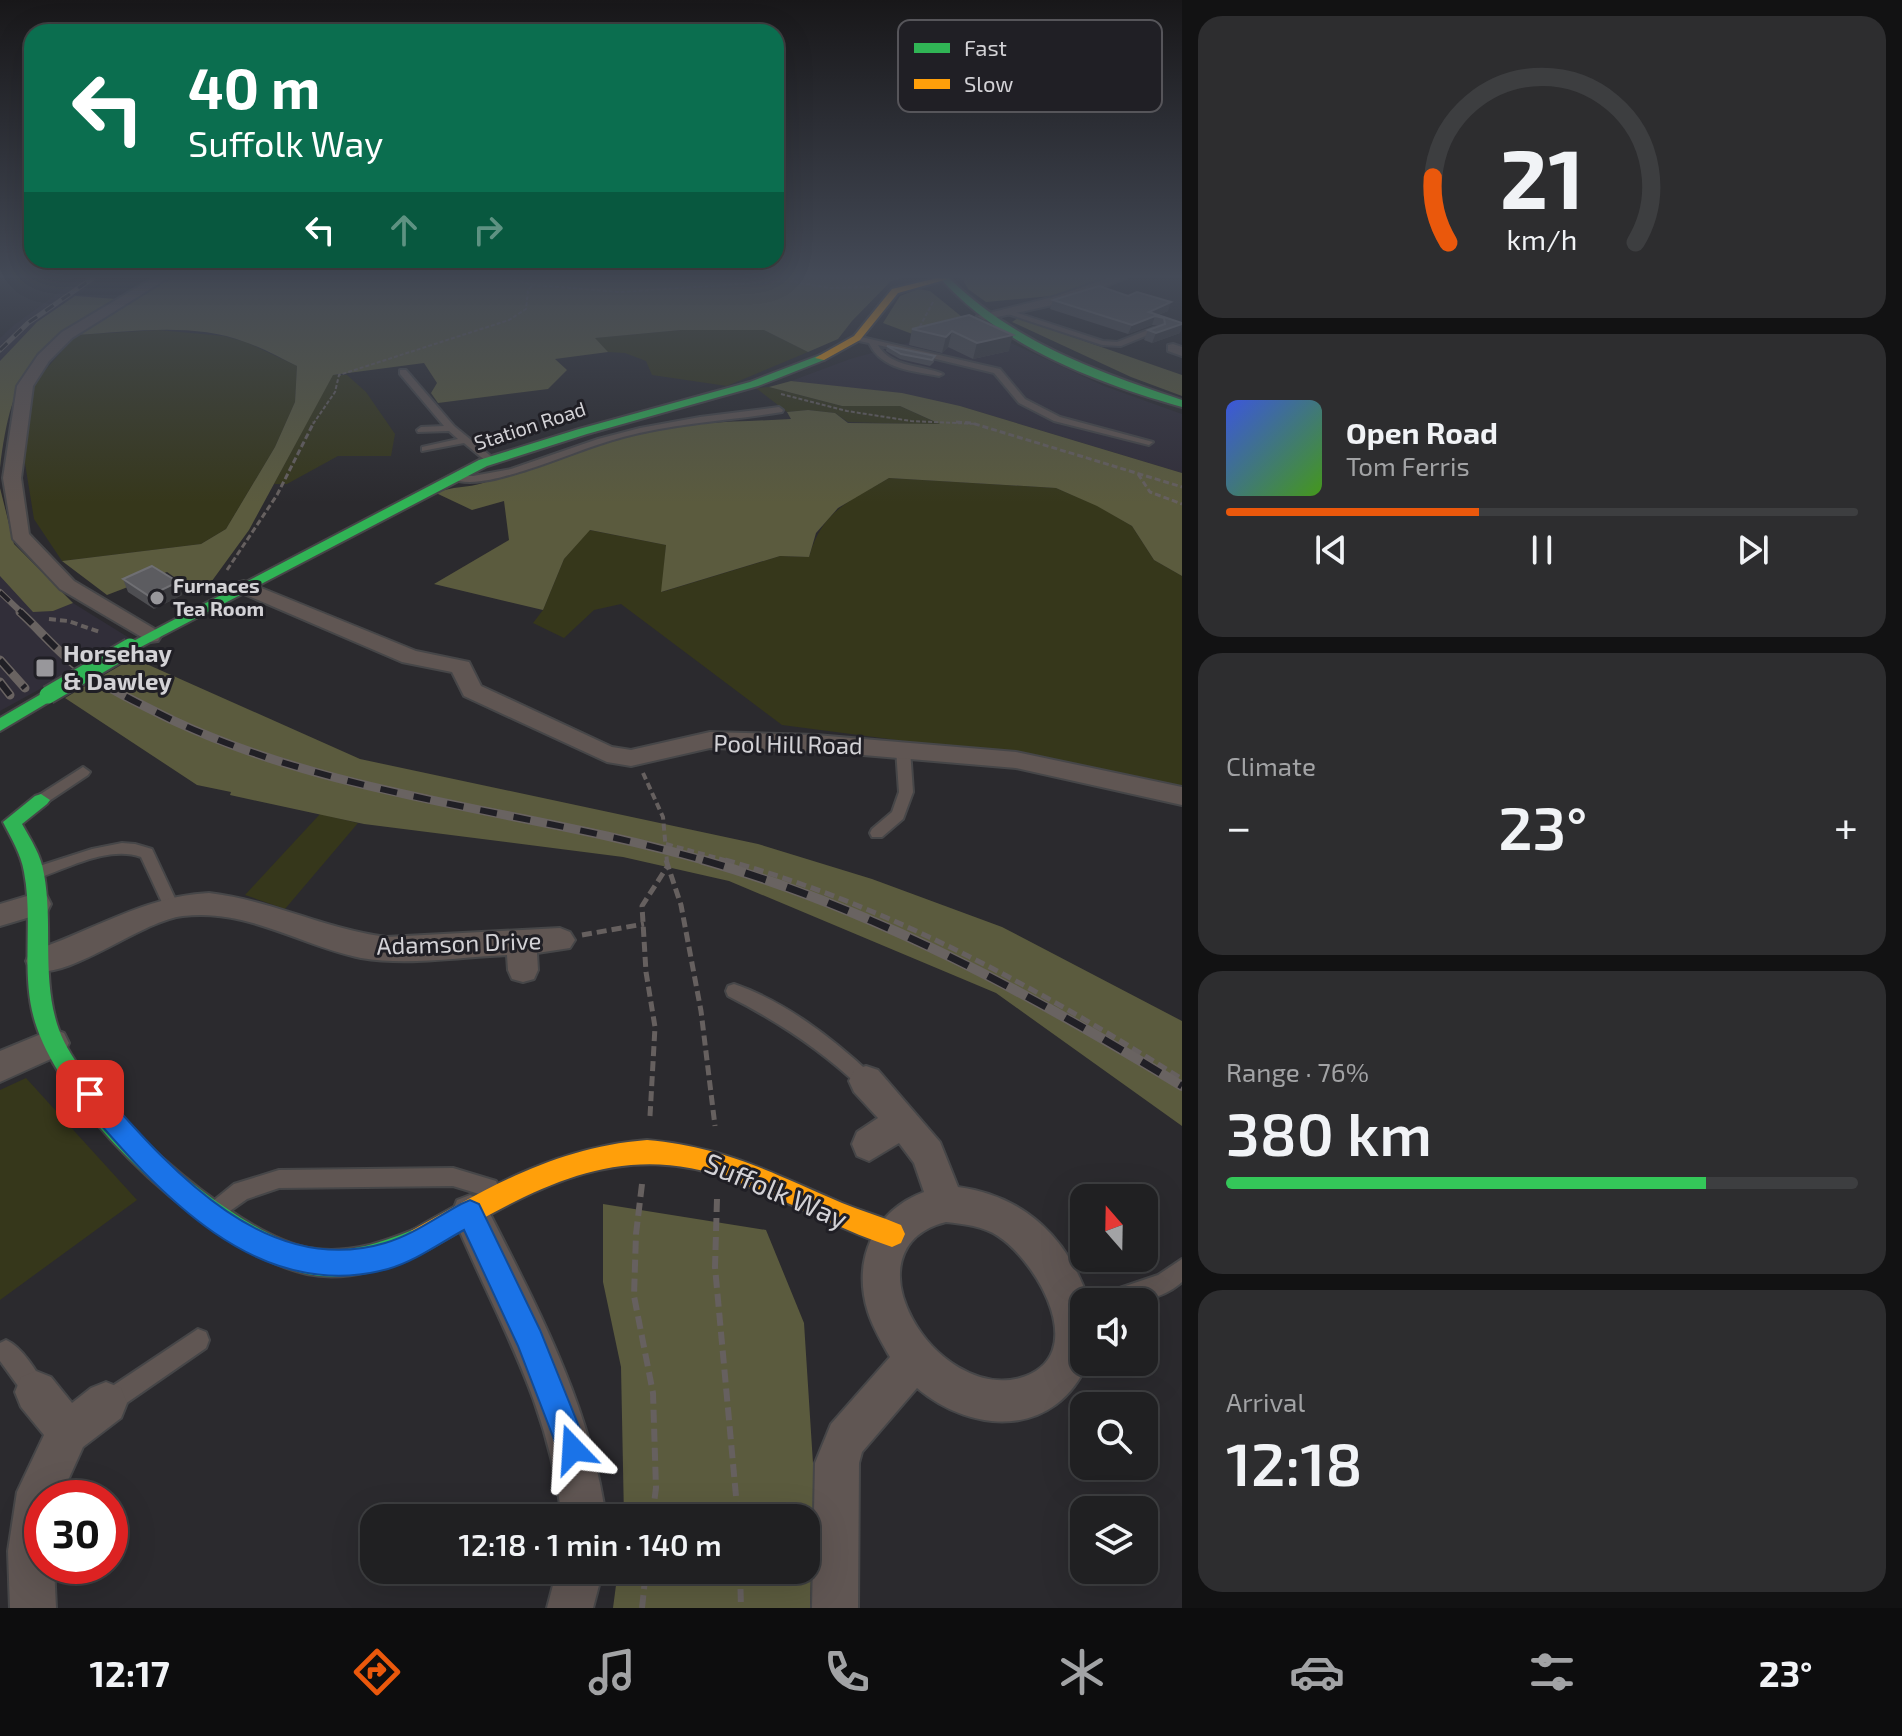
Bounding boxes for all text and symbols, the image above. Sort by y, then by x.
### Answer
legend [898,20,1162,112]
text: Fast [964,34,1007,60]
text: 40 m [188,53,320,120]
icon: left [56,56,160,160]
text: Slow [964,70,1013,96]
text: Suffolk Way [188,121,383,164]
text: 21 [1500,126,1584,226]
icon: left [298,208,342,252]
icon: ahead [382,208,426,252]
icon: right [466,208,510,252]
text: km/h [1507,221,1577,256]
street label: Station Road [471,396,588,454]
text: Open Road [1346,414,1498,450]
text: Tom Ferris [1346,450,1470,481]
icon: previous [1309,528,1353,572]
icon: pause [1520,528,1564,572]
icon: next [1731,528,1775,572]
place label: Furnaces Tea Room [173,573,264,620]
marker: Furnaces Tea Room [148,589,166,607]
place label: Horsehay & Dawley [63,638,172,695]
marker: Horsehay & Dawley [34,657,56,679]
street label: Pool Hill Road [713,728,863,759]
text: Climate [1226,750,1316,781]
text: 23° [1498,790,1587,862]
text: − [1226,799,1252,852]
text: + [1834,799,1858,852]
street label: Adamson Drive [376,925,542,960]
text: Range · 76% [1226,1056,1369,1087]
pin [56,1060,124,1128]
icon: arrive [68,1072,112,1116]
text: 380 km [1226,1096,1432,1168]
street label: Suffolk Way [700,1145,853,1235]
north arrow [1070,1184,1158,1272]
map controls [1070,1184,1158,1584]
button: sound [1070,1288,1158,1376]
text: Arrival [1226,1386,1305,1417]
button: search [1070,1392,1158,1480]
position arrow [531,1407,615,1491]
text: 12:18 [1226,1426,1362,1498]
speed limit sign: 30 [24,1480,128,1584]
button: layers [1070,1496,1158,1584]
text: 12:18 · 1 min · 140 m [458,1526,722,1562]
icon: directions [349,1644,405,1700]
icon: music [584,1644,640,1700]
icon: phone [819,1644,875,1700]
icon: climate [1054,1644,1110,1700]
icon: car [1289,1644,1345,1700]
icon: filters [1524,1644,1580,1700]
text: 12:17 [90,1651,170,1694]
text: 23° [1759,1651,1813,1694]

